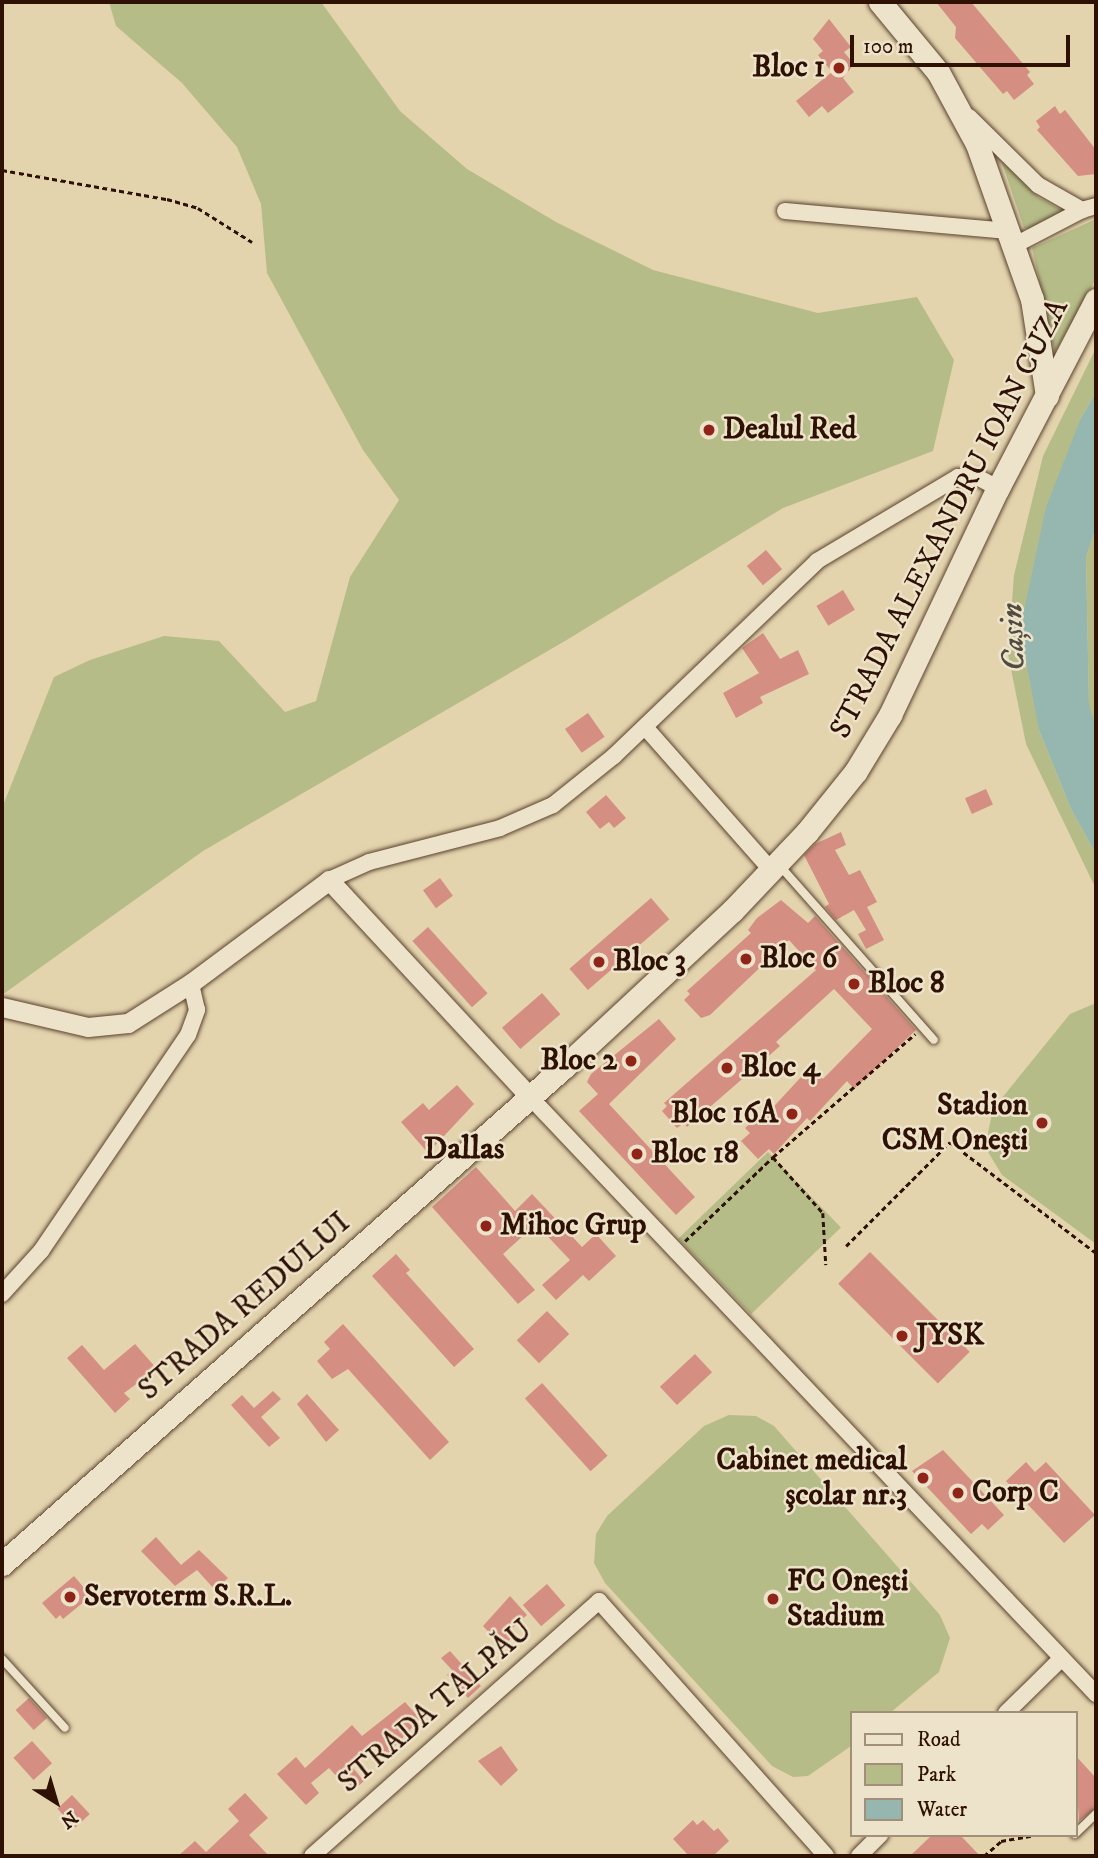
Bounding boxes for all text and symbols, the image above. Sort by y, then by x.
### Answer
scale bar [853,21,1074,65]
text: 100 m [863,34,914,60]
place label: Bloc 1 [752,50,825,86]
marker: Bloc 1 [831,60,847,76]
street label: STRADA ALEXANDRU IOAN CUZA [823,293,1077,745]
place label: Dealul Red [723,412,857,448]
marker: Dealul Red [701,422,717,438]
water label: Cașin [994,602,1034,672]
place label: Bloc 6 [760,941,837,977]
place label: Bloc 3 [613,944,686,980]
marker: Bloc 6 [738,951,754,967]
marker: Bloc 3 [591,954,607,970]
place label: Bloc 8 [868,966,945,1002]
marker: Bloc 8 [846,976,862,992]
place label: Bloc 2 [541,1043,617,1079]
place label: Bloc 4 [741,1050,820,1086]
marker: Bloc 2 [623,1053,639,1069]
marker: Bloc 4 [719,1060,735,1076]
place label: Stadion CSM Onești [882,1088,1028,1158]
place label: Bloc 16A [671,1096,778,1132]
marker: Bloc 16A [784,1106,800,1122]
marker: Stadion CSM Onești [1034,1115,1050,1131]
district label: Dallas [424,1130,504,1168]
place label: Bloc 18 [651,1136,739,1172]
marker: Bloc 18 [629,1146,645,1162]
street label: STRADA REDULUI [132,1205,358,1409]
place label: Mihoc Grup [500,1208,646,1244]
marker: Mihoc Grup [478,1218,494,1234]
place label: JYSK [916,1318,984,1354]
marker: JYSK [894,1328,910,1344]
place label: Cabinet medical școlar nr.3 [716,1443,907,1514]
marker: Cabinet medical școlar nr.3 [913,1468,933,1488]
place label: Corp C [972,1475,1059,1511]
marker: Corp C [950,1485,966,1501]
place label: FC Onești Stadium [787,1564,908,1634]
place label: Servoterm S.R.L. [84,1579,292,1615]
marker: Servoterm S.R.L. [62,1589,78,1605]
marker: FC Onești Stadium [765,1591,781,1607]
street label: STRADA TALPĂU [331,1613,541,1801]
legend [850,1711,1077,1837]
text: Road [917,1727,961,1753]
text: Park [917,1762,956,1788]
north arrow [21,1767,91,1837]
text: Water [917,1797,967,1823]
text: N [56,1805,82,1833]

